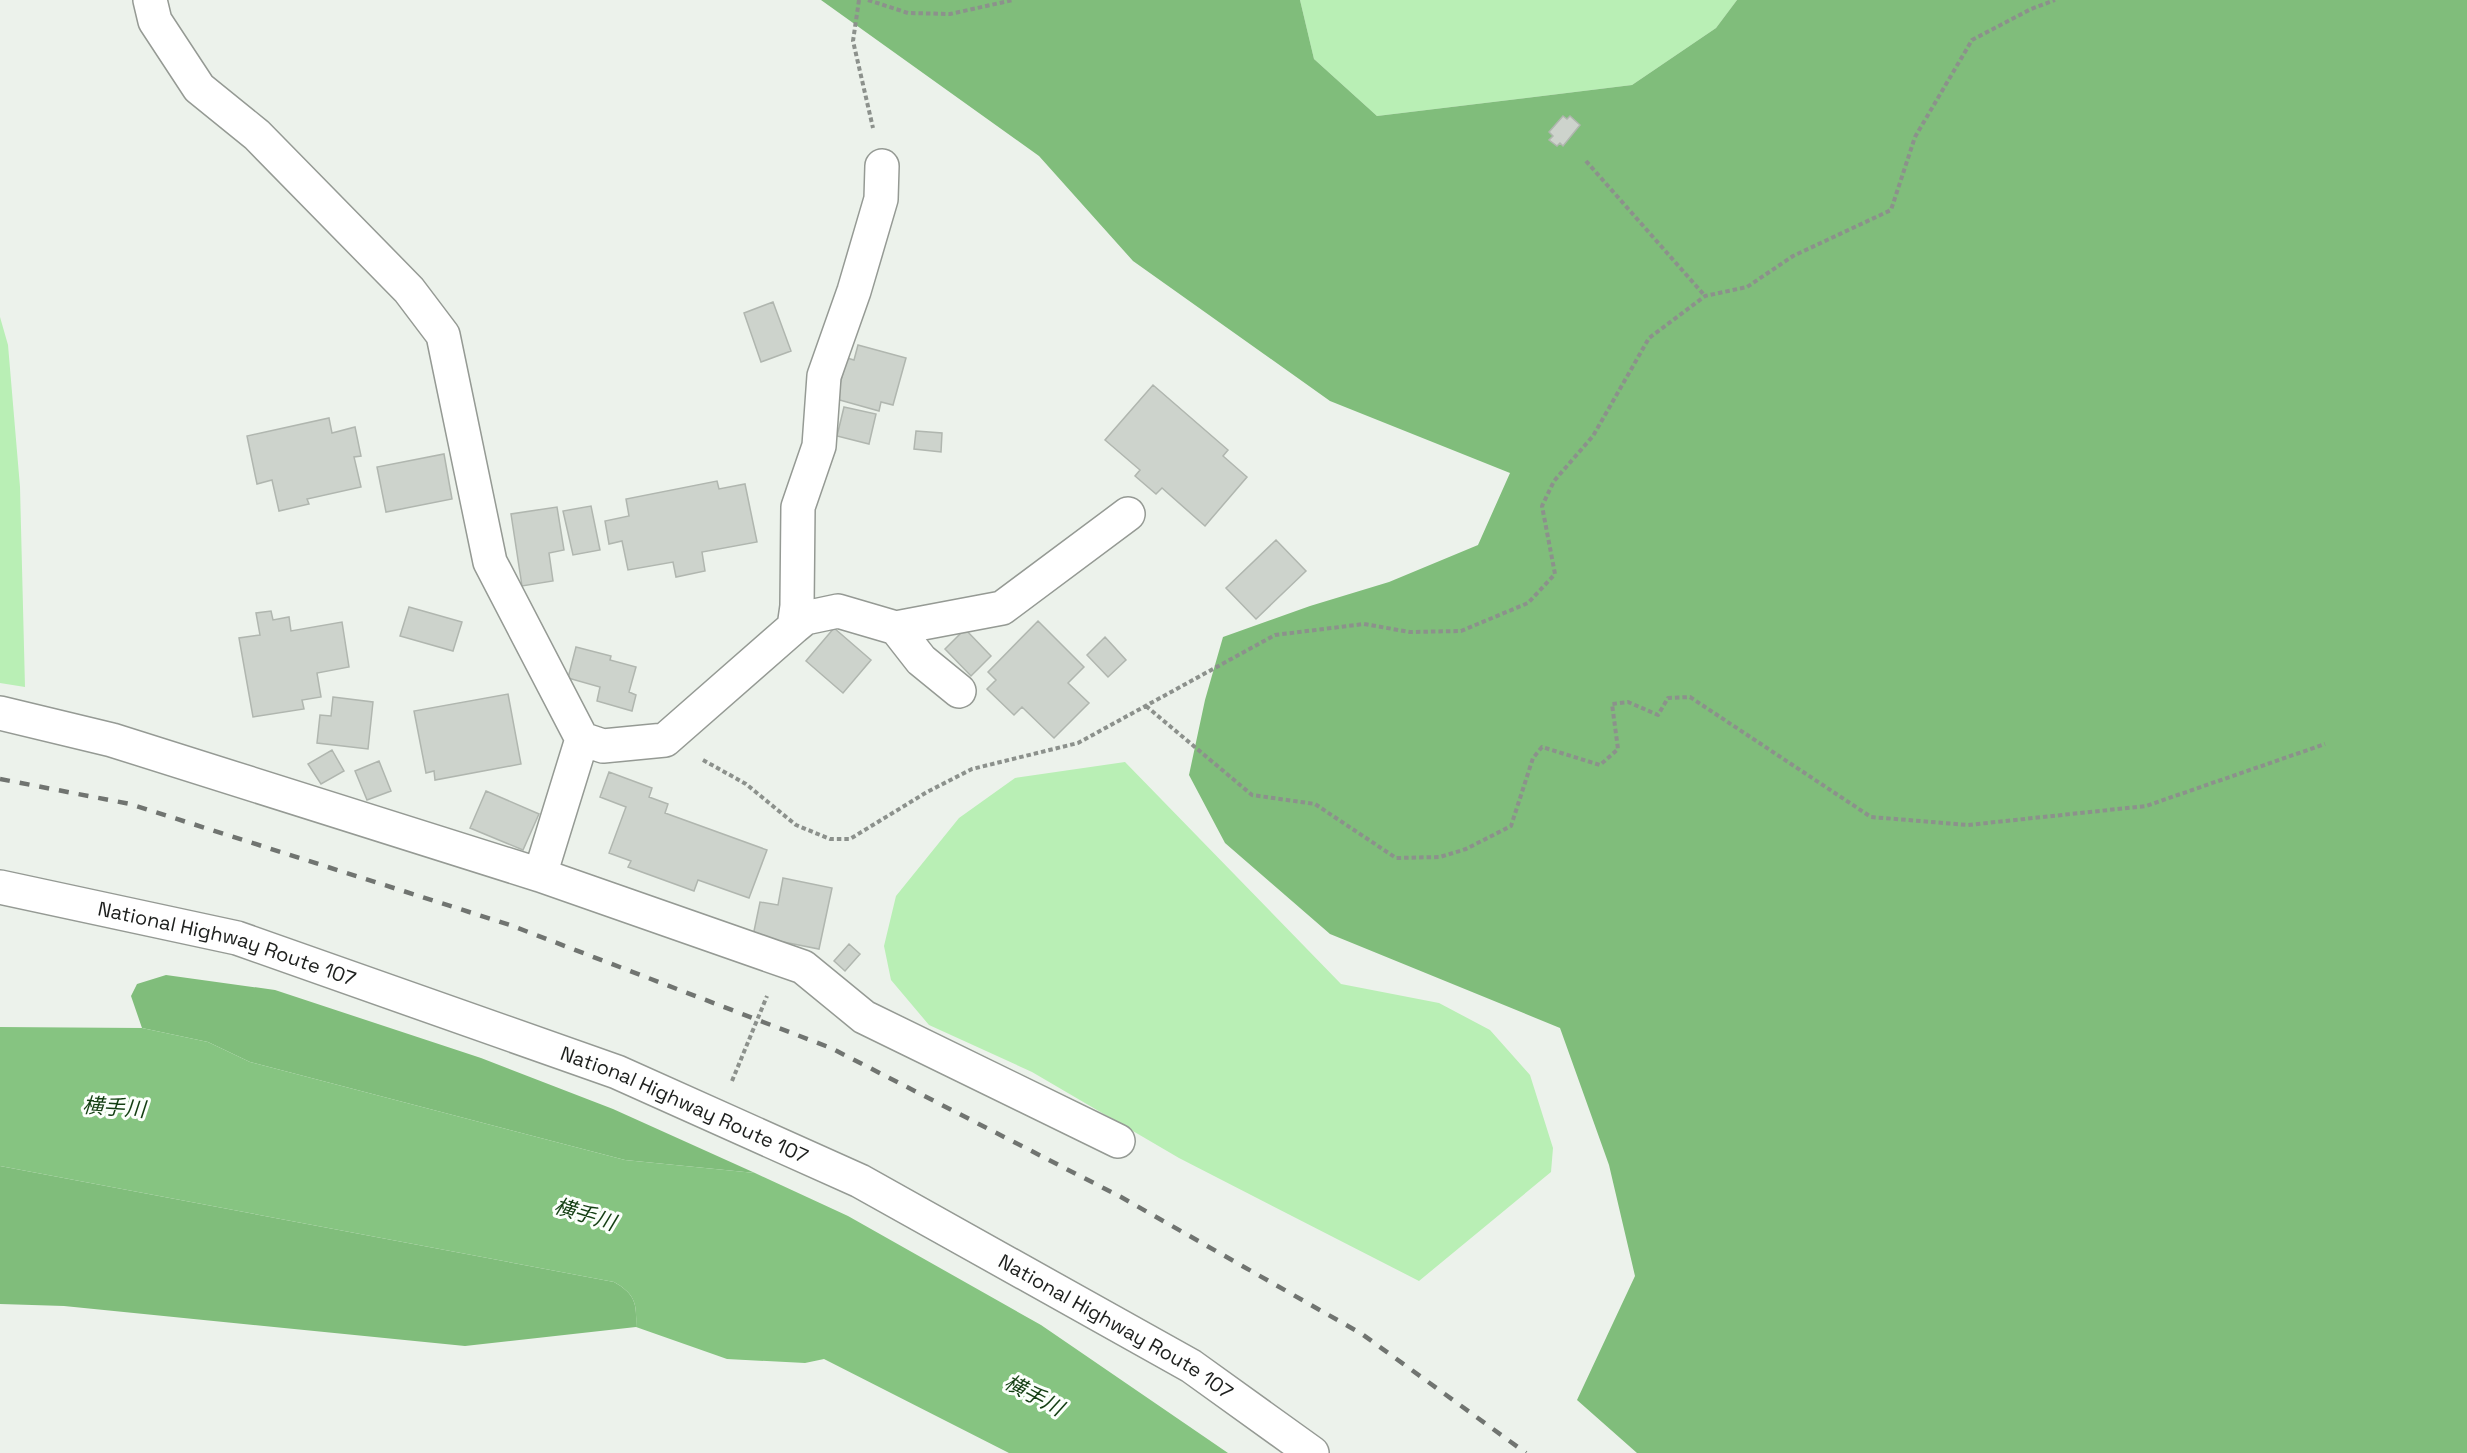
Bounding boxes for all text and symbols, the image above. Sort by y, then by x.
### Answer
street label: National Highway Route 107 [95,895,359,992]
street label: National Highway Route 107 [557,1040,812,1169]
water label: 横手川 [82,1091,148,1123]
water label: 横手川 [551,1192,621,1237]
street label: National Highway Route 107 [994,1248,1238,1405]
water label: 横手川 [1000,1368,1070,1423]

